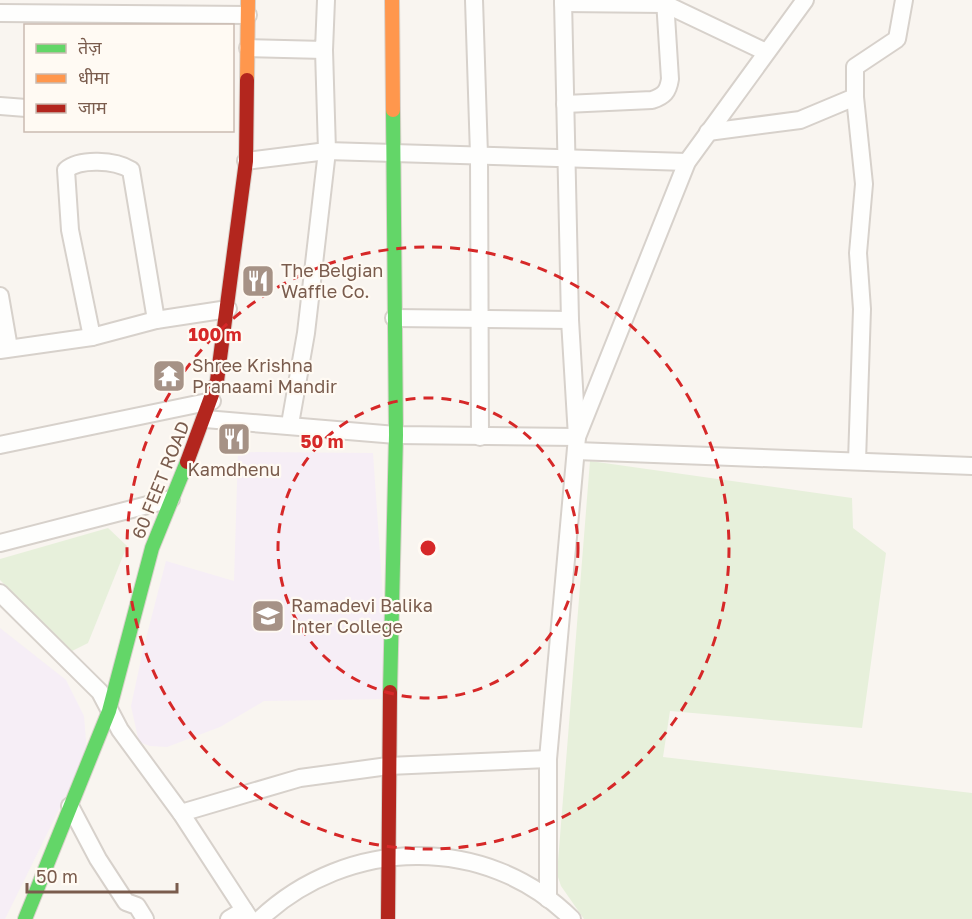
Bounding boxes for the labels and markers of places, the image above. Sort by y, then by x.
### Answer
place label: The Belgian Waffle Co. [281,259,383,302]
restaurant icon: The Belgian Waffle Co. [240,263,276,299]
place label: Shree Krishna Pranaami Mandir [192,354,337,397]
temple icon: Shree Krishna Pranaami Mandir [151,358,187,394]
restaurant icon: Kamdhenu [216,421,252,457]
place label: Kamdhenu [188,458,280,480]
centre of rings [418,538,438,558]
place label: Ramadevi Balika Inter College [291,594,433,637]
school or university icon: Ramadevi Balika Inter College [250,598,286,634]

